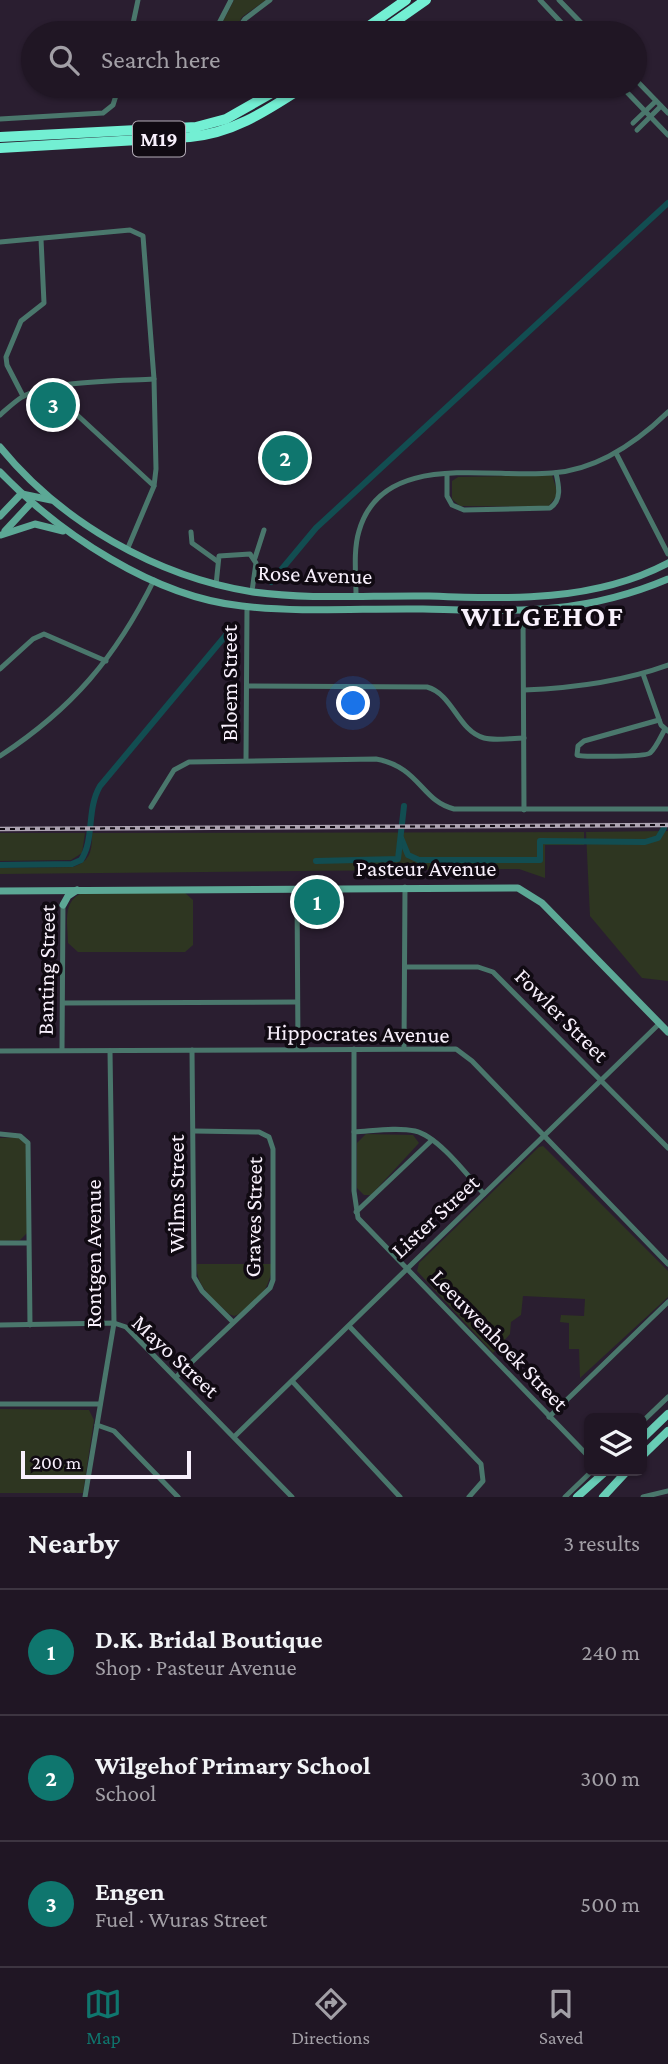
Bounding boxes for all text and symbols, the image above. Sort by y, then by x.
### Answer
search box [21,21,647,98]
icon: search [45,41,83,79]
text: Search here [101,45,220,74]
road number: M19 [133,122,185,156]
pin: 3 [30,379,76,431]
pin: 2 [262,432,308,484]
street label: Rose Avenue [257,559,373,589]
district label: WILGEHOF [460,599,625,632]
street label: Bloem Street [216,624,242,741]
your location [336,686,370,720]
street label: Pasteur Avenue [356,855,496,881]
pin: 1 [294,876,340,928]
street label: Banting Street [32,904,60,1036]
street label: Fowler Street [510,963,614,1067]
street label: Hippocrates Avenue [266,1018,450,1048]
street label: Wilms Street [163,1134,189,1253]
street label: Graves Street [239,1156,267,1277]
street label: Lister Street [386,1169,485,1263]
street label: Rontgen Avenue [80,1179,106,1329]
street label: Leeuwenhoek Street [426,1264,574,1416]
street label: Mayo Street [127,1309,225,1403]
map controls [584,1413,647,1476]
button: layers [584,1413,647,1476]
scale bar [21,1448,191,1480]
text: 200 m [32,1452,81,1473]
text: Nearby [28,1526,119,1559]
text: 3 results [563,1530,640,1556]
text: D.K. Bridal Boutique [95,1625,323,1654]
text: 1 [47,1639,55,1665]
text: 240 m [581,1639,640,1665]
text: Shop · Pasteur Avenue [95,1654,297,1680]
text: Wilgehof Primary School [95,1751,371,1780]
text: 2 [45,1765,57,1791]
text: 300 m [580,1765,640,1791]
text: School [95,1780,156,1806]
text: Engen [95,1877,165,1906]
text: 3 [45,1891,57,1917]
text: 500 m [580,1891,640,1917]
text: Fuel · Wuras Street [95,1906,267,1932]
tab: Map [84,1985,122,2048]
tab: Directions [291,1985,370,2048]
tab: Saved [539,1985,584,2048]

